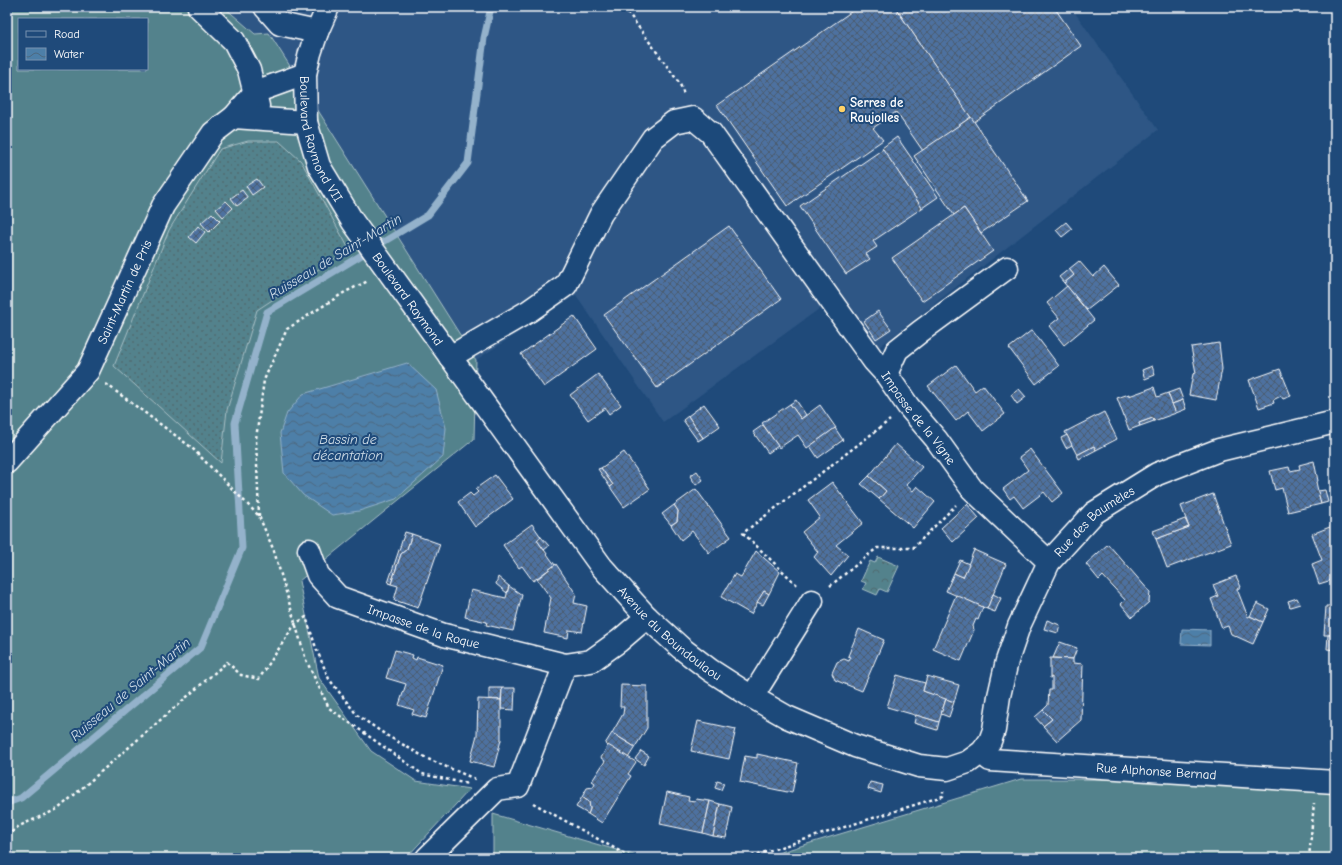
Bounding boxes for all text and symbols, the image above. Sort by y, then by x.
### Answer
legend [18,18,148,70]
text: Road [54,27,80,41]
text: Water [54,47,84,61]
street label: Boulevard Raymond VII [297,76,346,205]
place label: Serres de Raujolles [850,95,904,125]
marker: Serres de Raujolles [837,104,847,114]
water label: Ruisseau de Saint-Martin [266,210,405,303]
street label: Saint-Martin de Pris [94,237,155,346]
street label: Boulevard Raymond [369,250,446,348]
street label: Impasse de la Vigne [878,369,959,468]
water label: Bassin de décantation [313,431,383,464]
street label: Rue des Baumèles [1051,483,1137,560]
street label: Avenue du Boundoulaou [615,583,724,683]
street label: Impasse de la Roque [366,601,482,652]
water label: Ruisseau de Saint-Martin [67,634,194,745]
street label: Rue Alphonse Bernad [1096,760,1217,782]

